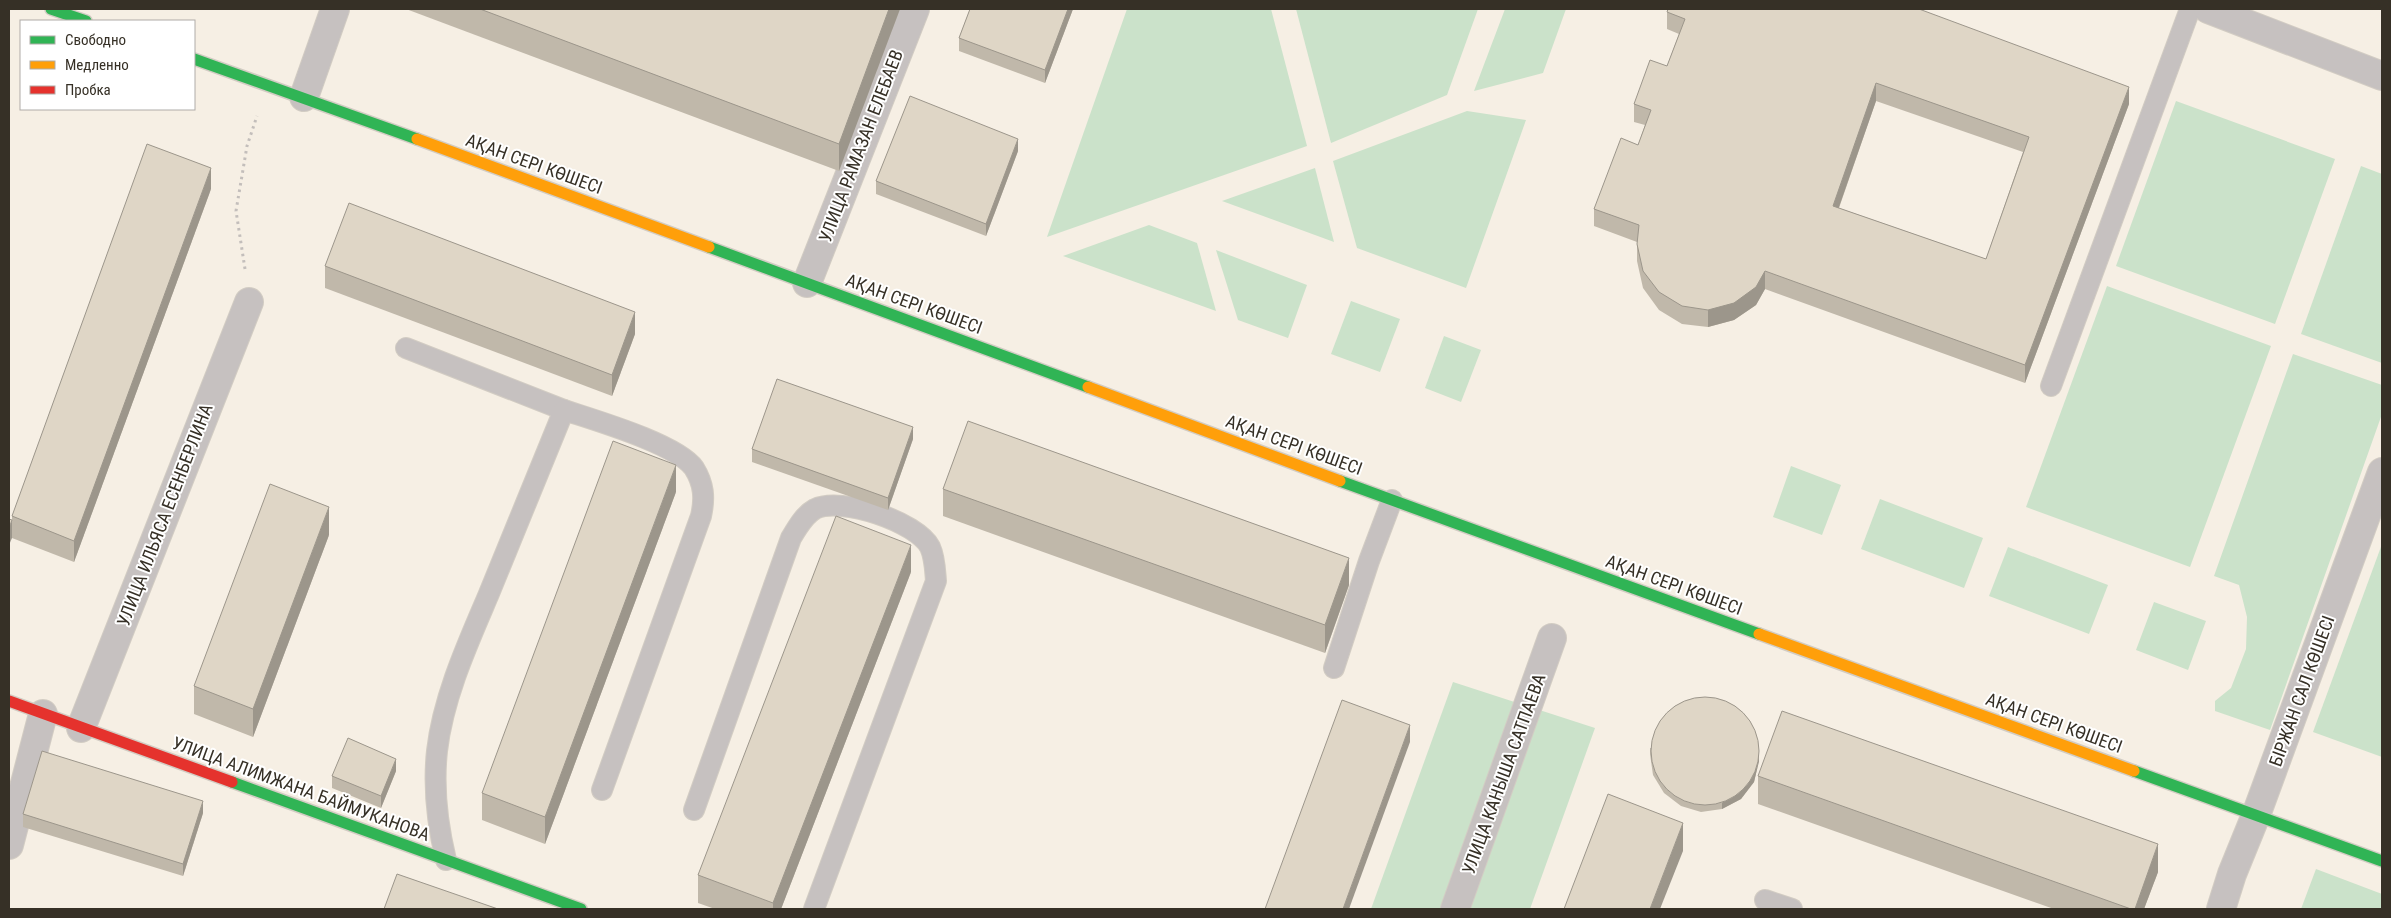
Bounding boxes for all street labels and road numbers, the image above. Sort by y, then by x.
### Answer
street label: УЛИЦА РАМАЗАН ЕЛЕБАЕВ [814,47,907,245]
street label: АҚАН СЕРІ КӨШЕСІ [463,129,605,198]
street label: АҚАН СЕРІ КӨШЕСІ [843,269,985,338]
street label: УЛИЦА ИЛЬЯСА ЕСЕНБЕРЛИНА [112,400,217,629]
street label: АҚАН СЕРІ КӨШЕСІ [1223,410,1365,479]
street label: АҚАН СЕРІ КӨШЕСІ [1603,550,1745,619]
street label: БІРЖАН САЛ КӨШЕСІ [2265,613,2339,769]
street label: УЛИЦА КАНЫША САТПАЕВА [1457,670,1550,877]
street label: АҚАН СЕРІ КӨШЕСІ [1983,688,2125,757]
street label: УЛИЦА АЛИМЖАНА БАЙМУКАНОВА [170,732,433,845]

